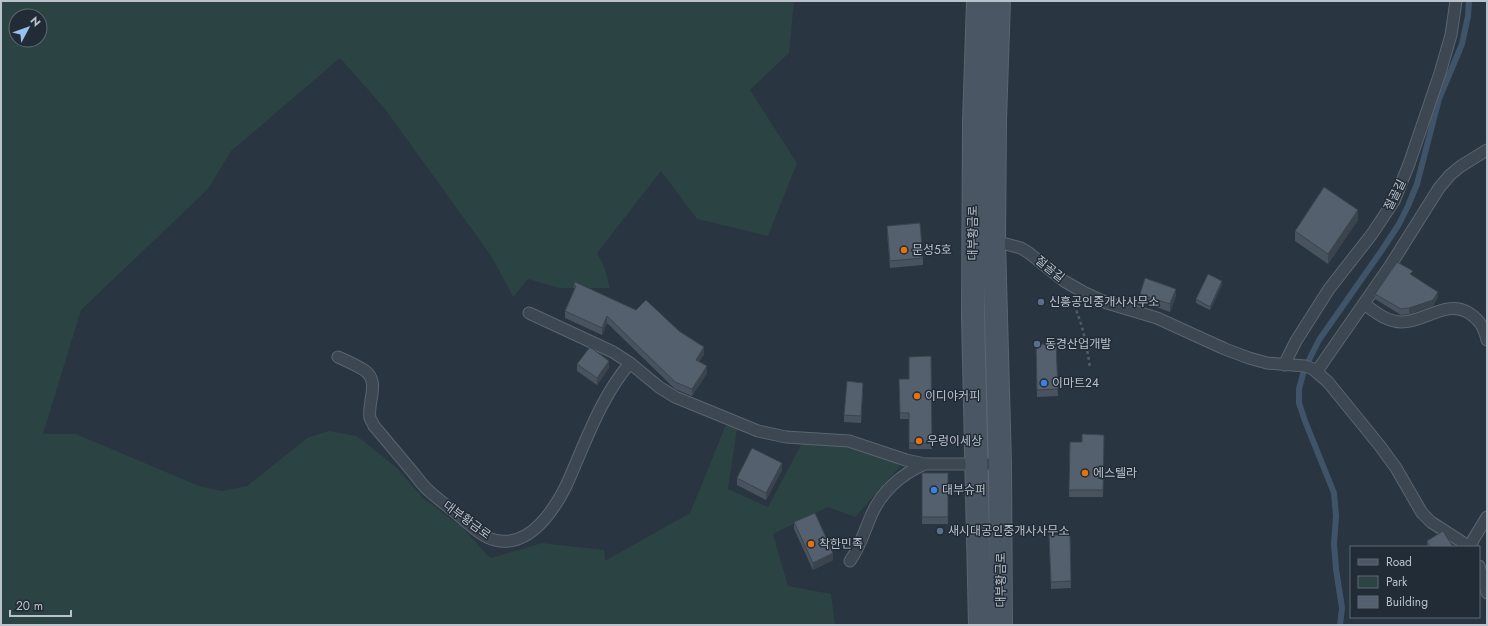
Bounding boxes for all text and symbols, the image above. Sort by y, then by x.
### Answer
north arrow [8,8,48,48]
text: N [27,13,44,30]
street label: 절골길 [1379,176,1411,214]
street label: 대부황금로 [964,205,982,261]
place label: 문성5호 [912,241,952,259]
marker: 문성5호 [899,245,909,255]
street label: 절골길 [1031,252,1069,286]
place label: 신흥공인중개사사무소 [1049,293,1159,311]
marker: 신흥공인중개사사무소 [1036,297,1046,307]
place label: 동경산업개발 [1045,335,1111,353]
marker: 동경산업개발 [1032,339,1042,349]
place label: 이마트24 [1052,374,1099,392]
marker: 이마트24 [1039,378,1049,388]
place label: 이디야커피 [925,387,980,405]
marker: 이디야커피 [912,391,922,401]
place label: 우렁이세상 [927,432,982,450]
marker: 우렁이세상 [914,436,924,446]
place label: 에스텔라 [1093,464,1137,482]
marker: 에스텔라 [1080,468,1090,478]
place label: 대부슈퍼 [942,481,986,499]
marker: 대부슈퍼 [929,485,939,495]
street label: 대부황금로 [439,496,495,544]
place label: 새시대공인중개사사무소 [948,522,1069,540]
marker: 새시대공인중개사사무소 [935,526,945,536]
place label: 착한민족 [819,535,863,553]
marker: 착한민족 [806,539,816,549]
legend [1350,546,1480,618]
street label: 대부황금로 [992,552,1010,608]
text: Road [1386,553,1412,571]
text: Park [1386,573,1408,591]
scale bar [10,592,71,618]
text: Building [1386,593,1428,611]
text: 20 m [16,597,43,615]

